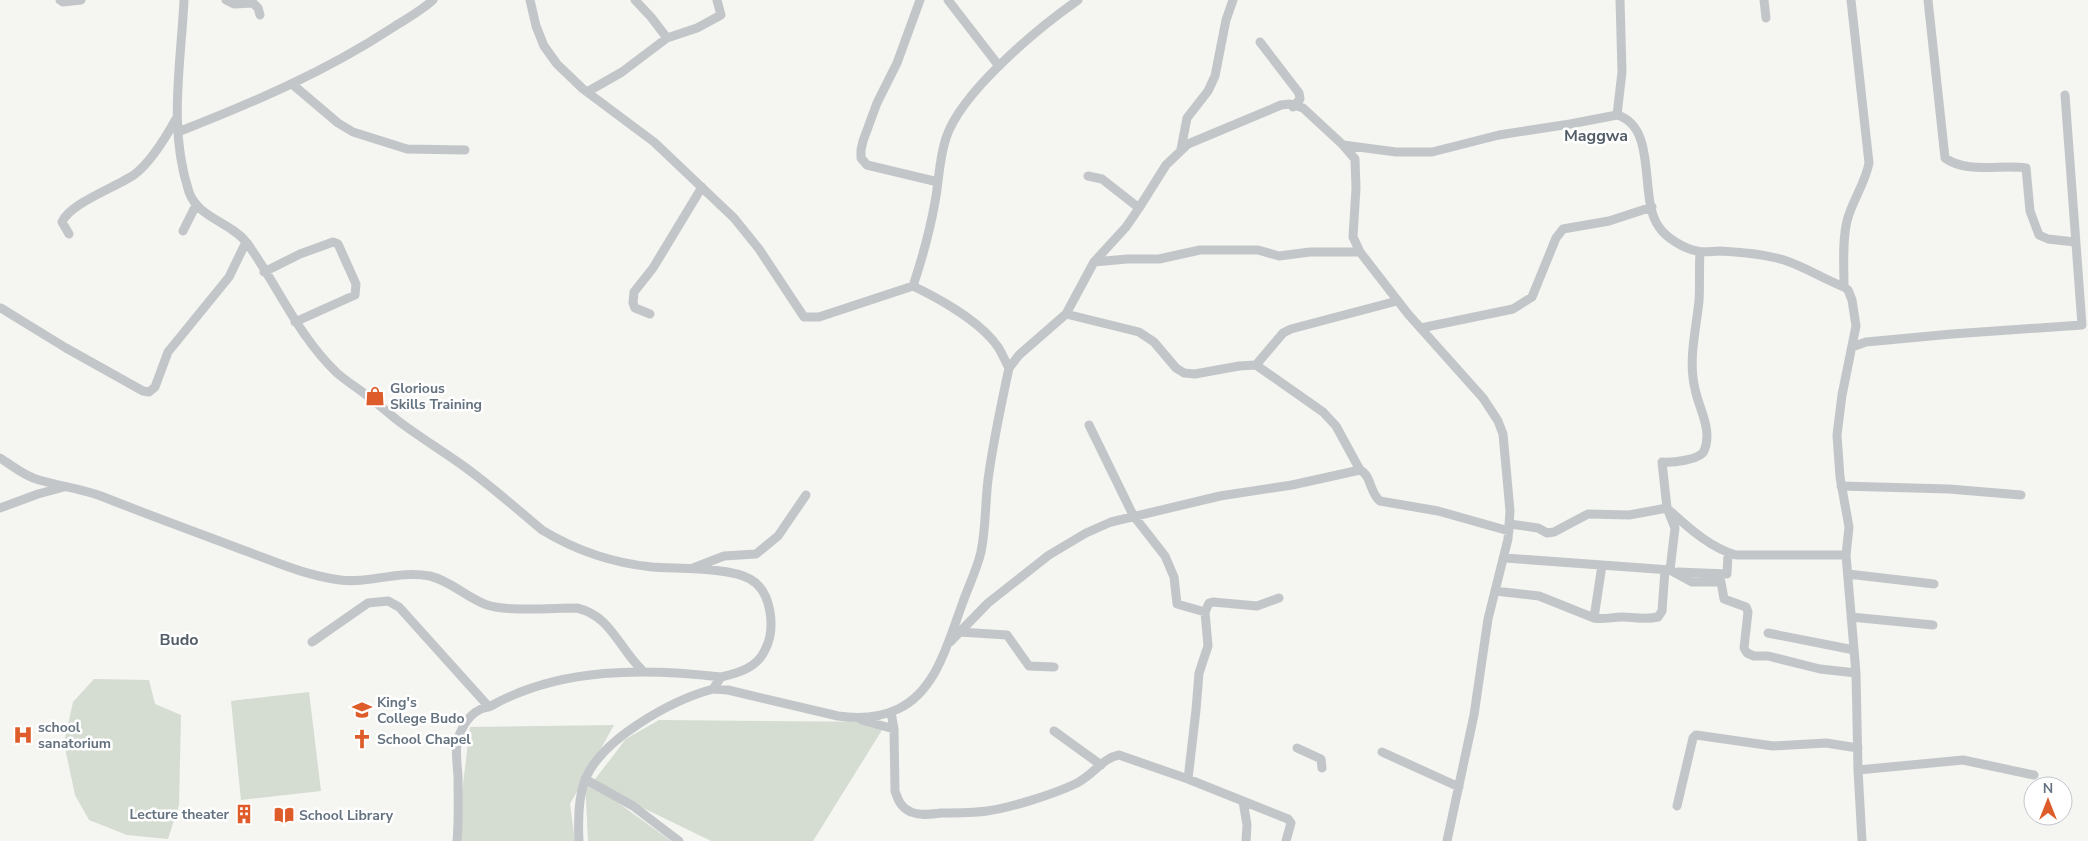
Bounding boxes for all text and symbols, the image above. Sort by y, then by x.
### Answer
district label: Maggwa [1564,125,1628,147]
place label: Glorious Skills Training [390,379,482,414]
shop icon: Glorious Skills Training [364,385,386,407]
district label: Budo [159,629,199,651]
place label: King's College Budo [377,693,465,728]
school or university icon: King's College Budo [351,699,373,721]
place label: school sanatorium [38,718,111,753]
hospital icon: school sanatorium [12,724,34,746]
church icon: School Chapel [351,728,373,750]
place label: School Chapel [377,730,471,749]
north arrow [2023,776,2073,826]
text: N [2043,779,2053,798]
building icon: Lecture theater [233,803,255,825]
library icon: School Library [273,804,295,826]
place label: Lecture theater [130,805,230,824]
place label: School Library [299,806,394,825]

